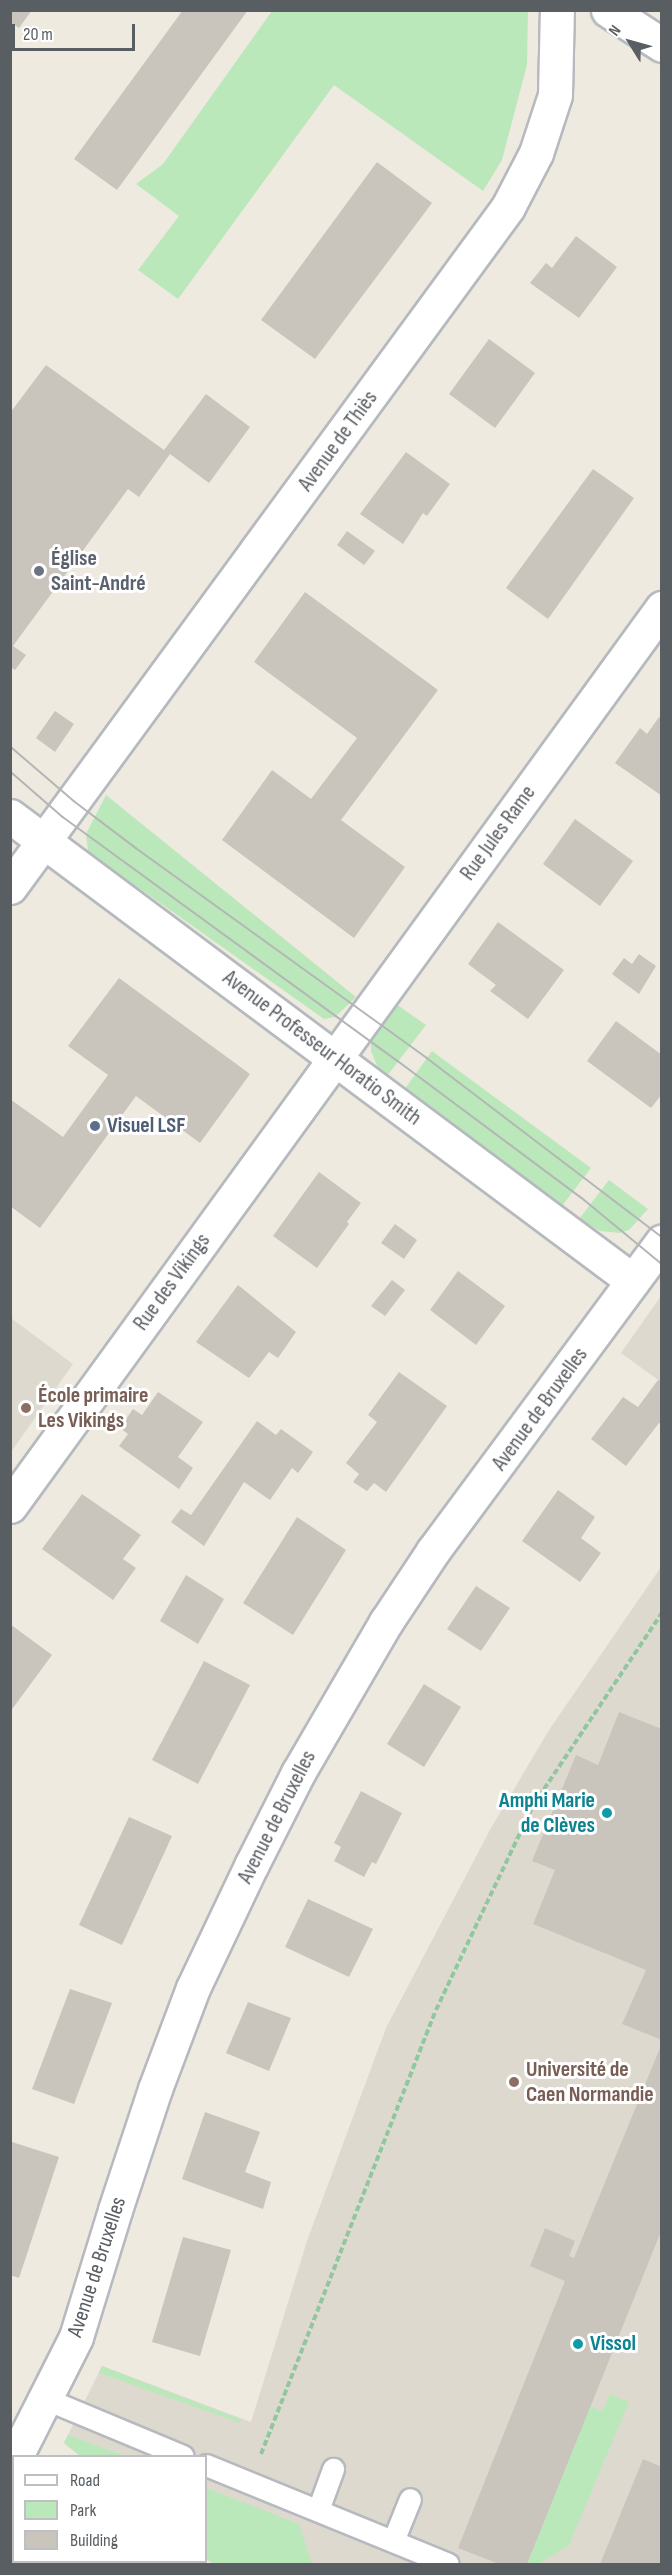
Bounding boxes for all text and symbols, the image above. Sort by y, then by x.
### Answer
scale bar [15,12,138,50]
north arrow [600,12,660,72]
text: N [605,22,625,40]
text: 20 m [23,24,53,45]
street label: Avenue de Thiès [293,386,383,496]
place label: Église Saint-André [51,545,146,596]
marker: Église Saint-André [32,564,46,578]
street label: Rue Jules Rame [455,780,541,886]
street label: Avenue Professeur Horatio Smith [218,965,426,1131]
place label: Visuel LSF [107,1113,185,1139]
marker: Visuel LSF [88,1119,102,1133]
street label: Rue des Vikings [128,1228,216,1336]
street label: Avenue de Bruxelles [486,1342,594,1476]
place label: École primaire Les Vikings [38,1382,148,1434]
marker: École primaire Les Vikings [19,1401,33,1415]
street label: Avenue de Bruxelles [232,1746,322,1888]
place label: Amphi Marie de Clèves [499,1787,595,1838]
marker: Amphi Marie de Clèves [600,1806,614,1820]
place label: Université de Caen Normandie [526,2056,654,2108]
marker: Université de Caen Normandie [507,2075,521,2089]
street label: Avenue de Bruxelles [62,2194,132,2340]
place label: Vissol [590,2331,636,2357]
marker: Vissol [571,2337,585,2351]
legend [12,2455,207,2563]
text: Road [70,2470,100,2491]
text: Park [70,2500,96,2521]
text: Building [70,2530,118,2551]

